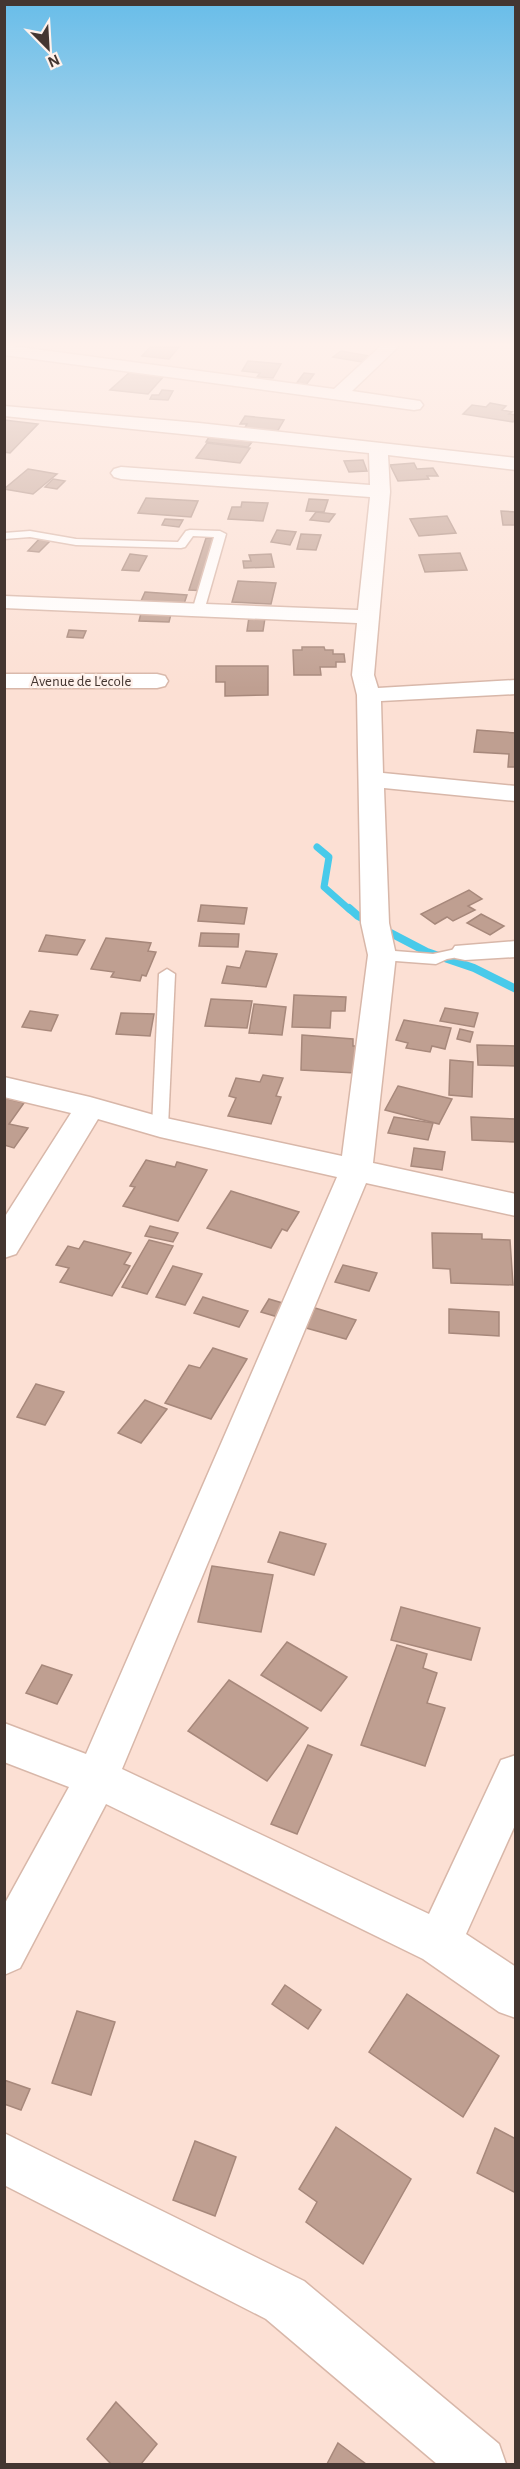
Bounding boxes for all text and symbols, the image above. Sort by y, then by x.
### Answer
north arrow [18,18,78,78]
text: N [45,51,62,70]
street label: Avenue de L'ecole [31,674,131,689]

